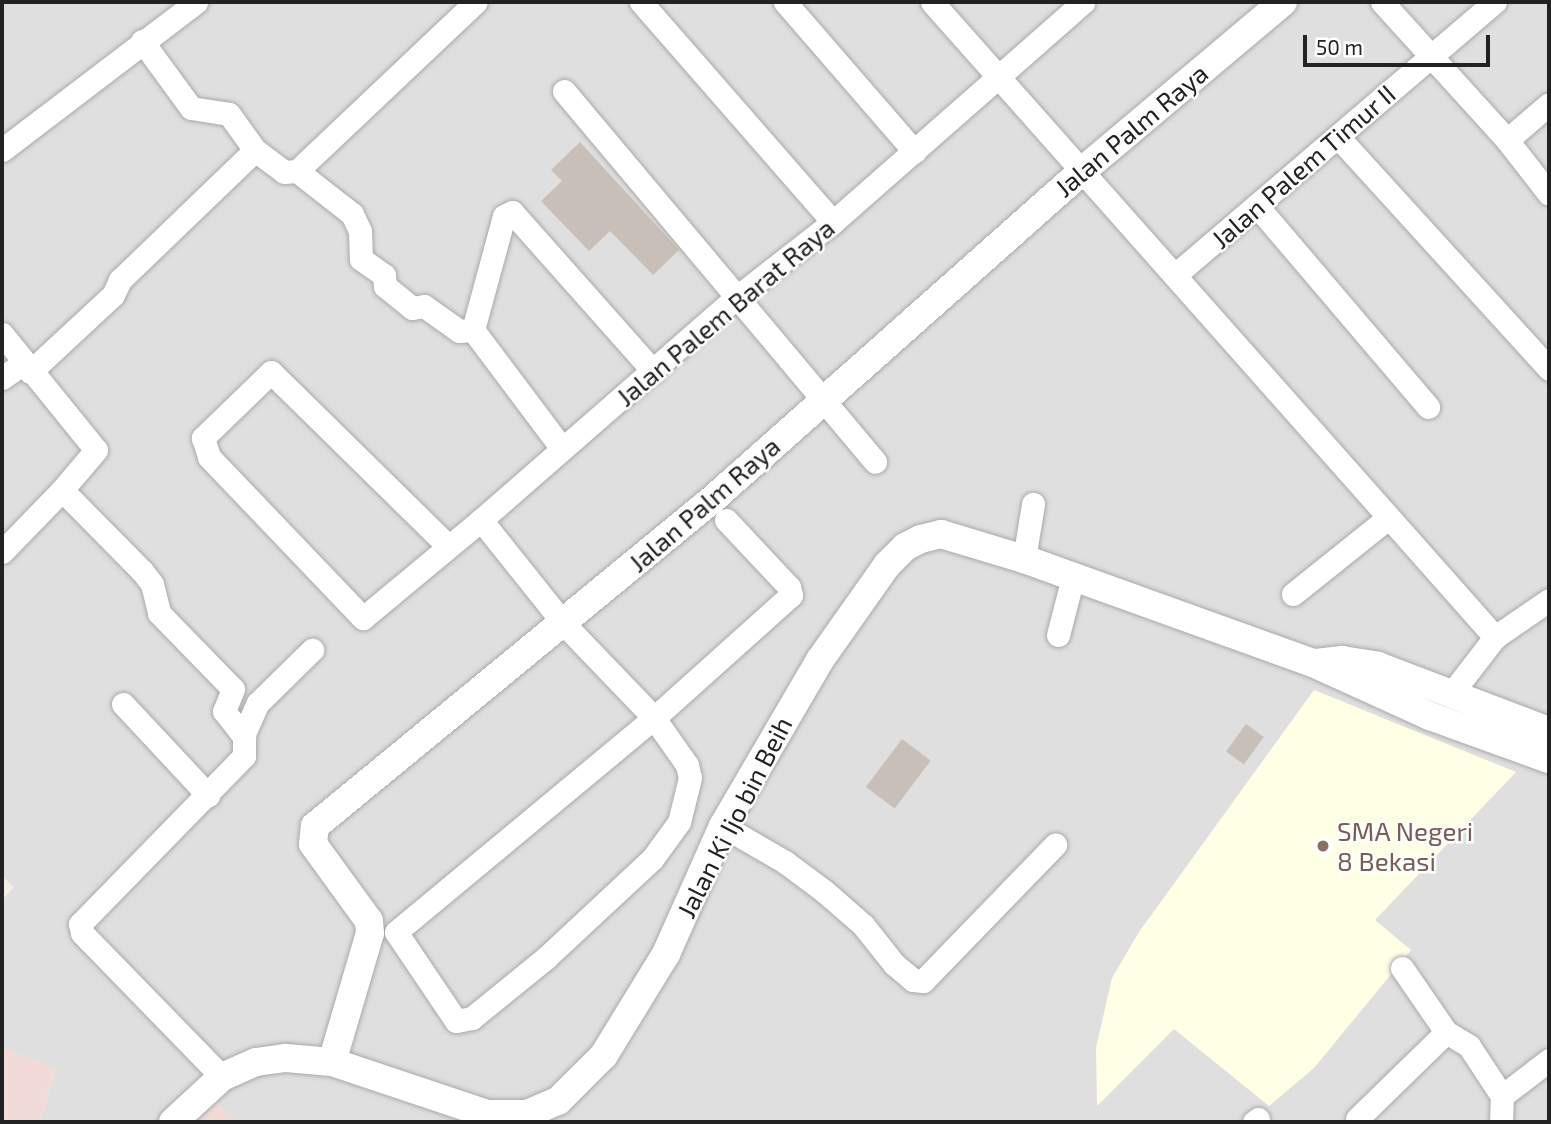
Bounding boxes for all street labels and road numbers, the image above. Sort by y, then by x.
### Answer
street label: Jalan Palm Raya [1048,57,1214,203]
street label: Jalan Palem Timur II [1204,77,1402,255]
street label: Jalan Palem Barat Raya [610,212,840,412]
street label: Jalan Palm Raya [622,430,786,578]
street label: Jalan Ki Ijo bin Beih [670,711,798,923]

